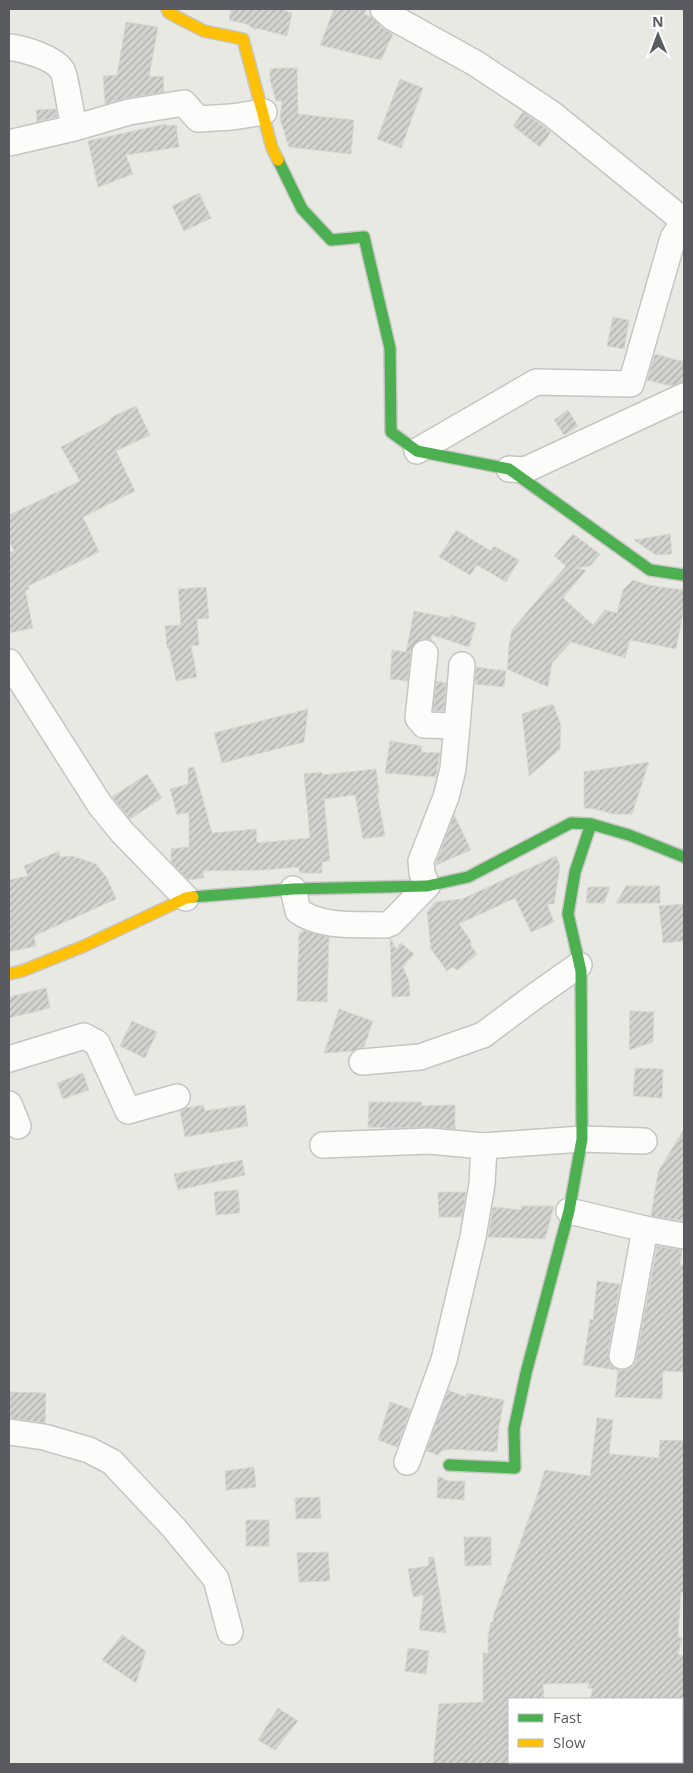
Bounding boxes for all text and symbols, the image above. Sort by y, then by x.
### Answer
north arrow [633,10,683,60]
text: N [652,12,664,31]
legend [508,1698,683,1763]
text: Fast [553,1707,582,1727]
text: Slow [553,1732,586,1752]

